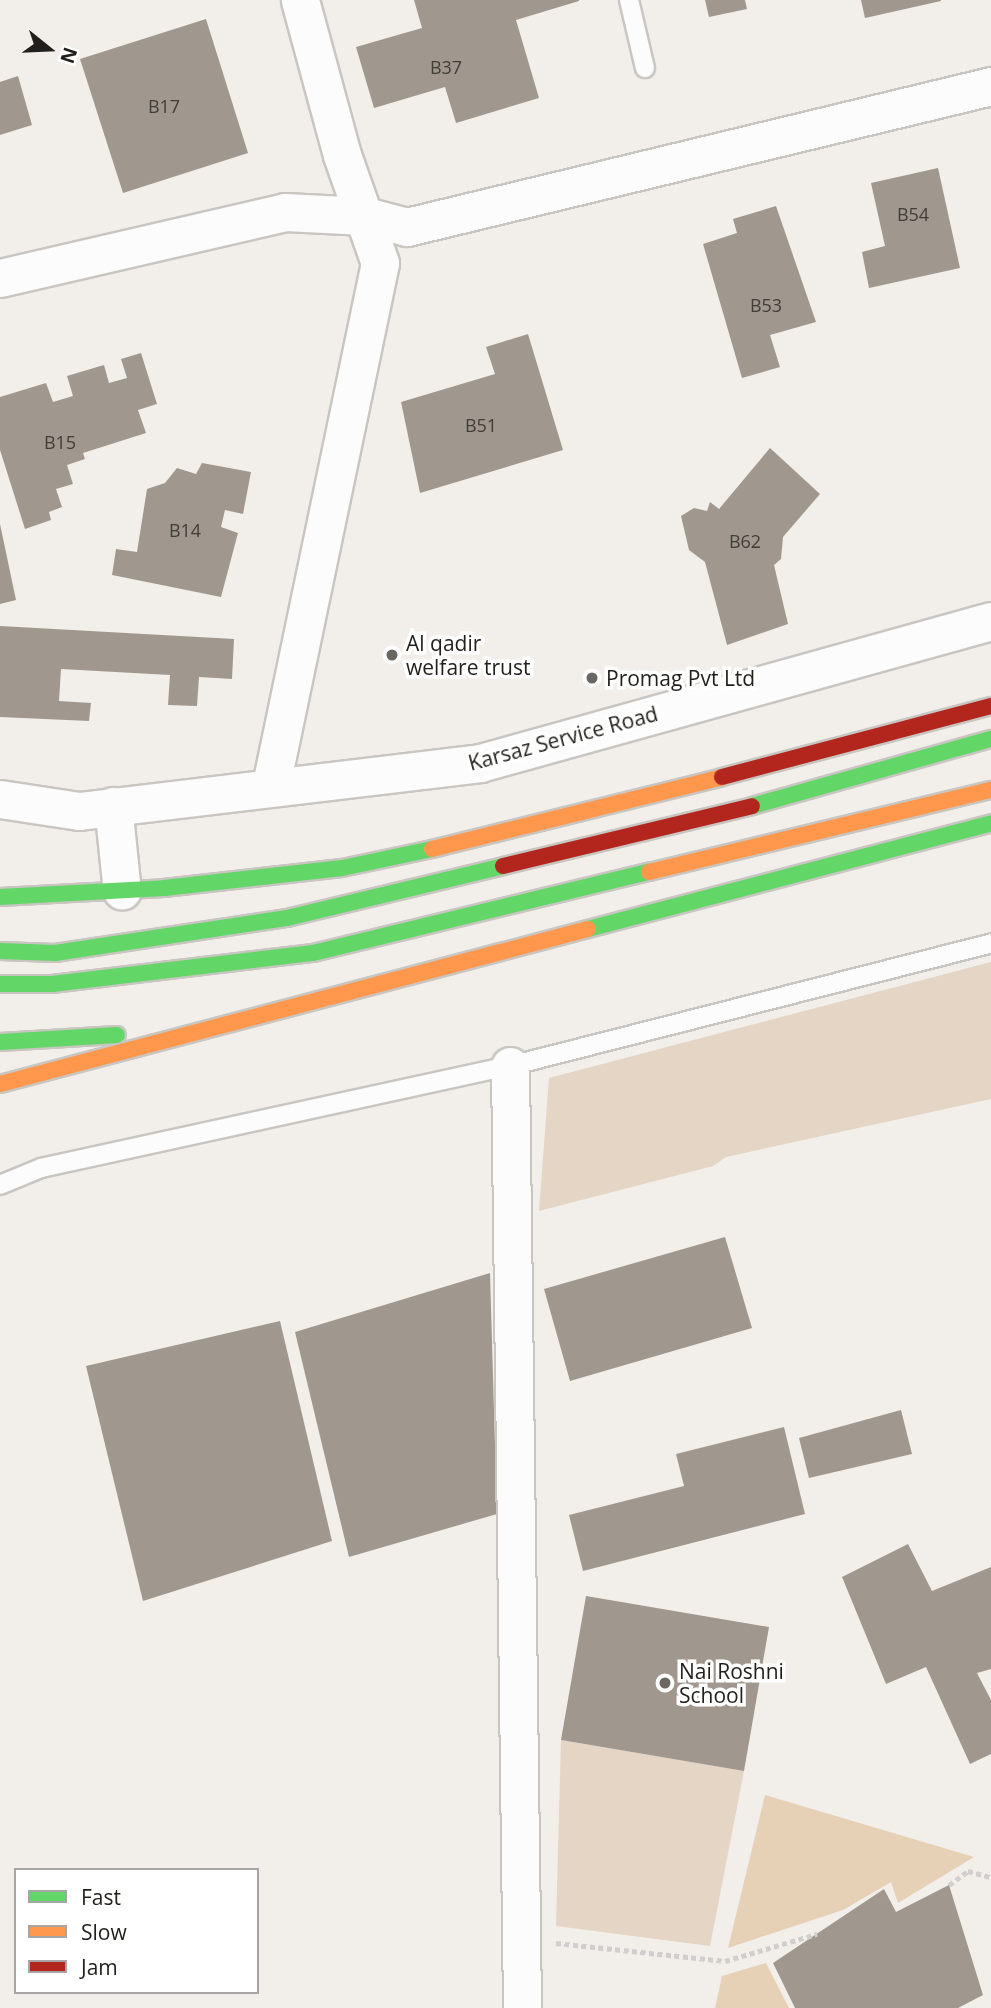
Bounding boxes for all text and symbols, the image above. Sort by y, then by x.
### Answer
north arrow [14,14,84,84]
text: N [54,44,84,67]
house number: B37 [430,56,462,78]
house number: B17 [148,95,180,117]
house number: B54 [897,203,929,225]
house number: B53 [750,294,782,316]
house number: B51 [465,414,497,436]
house number: B15 [44,431,76,453]
house number: B14 [169,519,201,541]
house number: B62 [729,530,761,552]
place label: Al qadir welfare trust [406,630,530,680]
marker: Al qadir welfare trust [384,647,400,663]
place label: Promag Pvt Ltd [606,665,755,691]
marker: Promag Pvt Ltd [584,670,600,686]
street label: Karsaz Service Road [465,701,661,775]
place label: Nai Roshni School [679,1658,784,1708]
marker: Nai Roshni School [657,1675,673,1691]
legend [14,1868,259,1994]
text: Fast [81,1883,121,1911]
text: Slow [81,1918,127,1946]
text: Jam [81,1953,118,1981]

